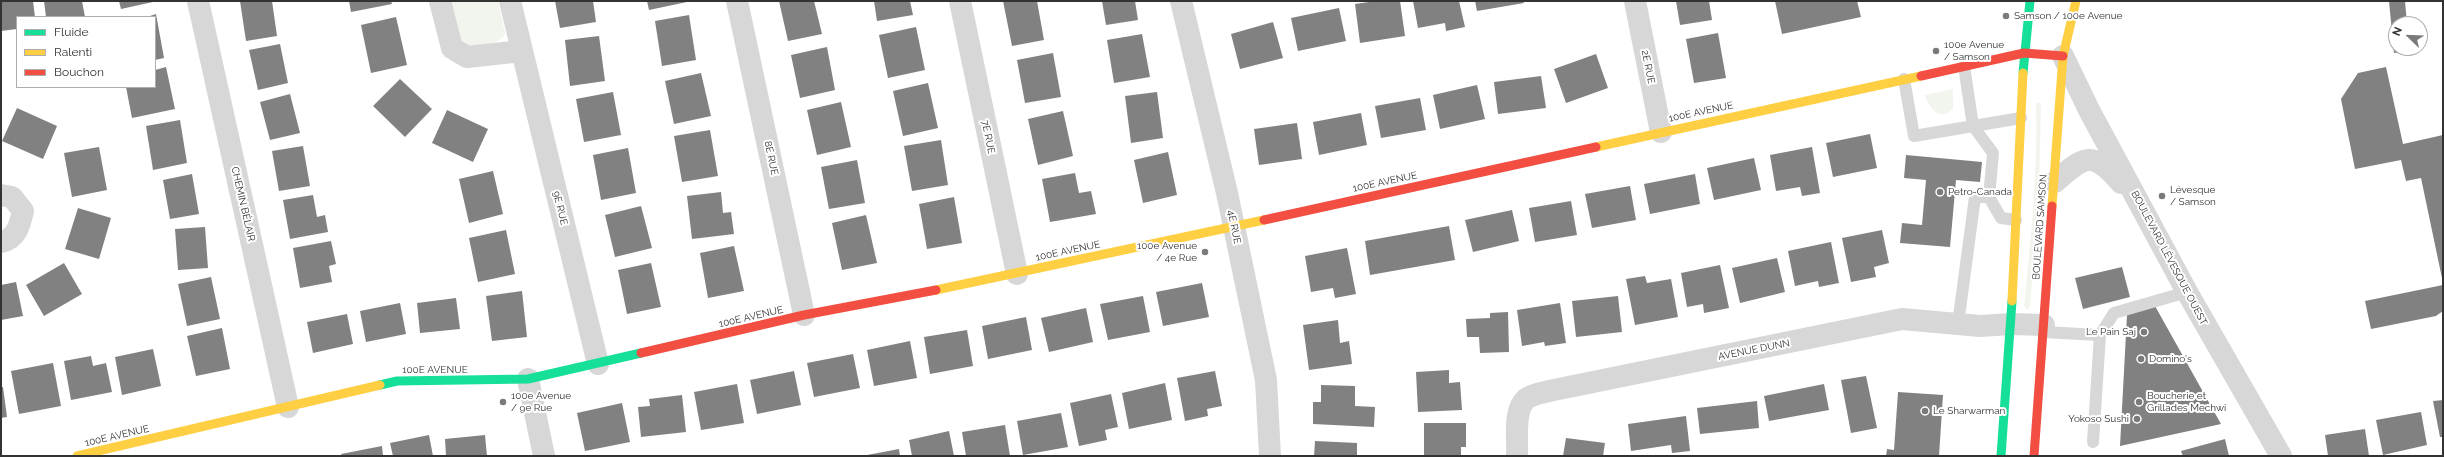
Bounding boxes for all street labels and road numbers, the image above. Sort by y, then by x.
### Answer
street label: 2E RUE [1639,49,1657,85]
street label: 100E AVENUE [1668,99,1734,125]
street label: 7E RUE [979,119,997,155]
street label: 8E RUE [762,140,780,176]
street label: CHEMIN BÉLAIR [229,166,257,242]
street label: 100E AVENUE [1352,169,1418,195]
street label: BOULEVARD SAMSON [2030,174,2050,280]
street label: BOULEVARD LÉVESQUE OUEST [2128,189,2210,327]
street label: 9E RUE [550,190,570,226]
street label: 4E RUE [1225,209,1243,245]
street label: 100E AVENUE [1035,238,1101,264]
street label: 100E AVENUE [718,304,784,330]
street label: AVENUE DUNN [1717,337,1791,363]
street label: 100E AVENUE [402,364,468,376]
street label: 100E AVENUE [84,423,150,449]

